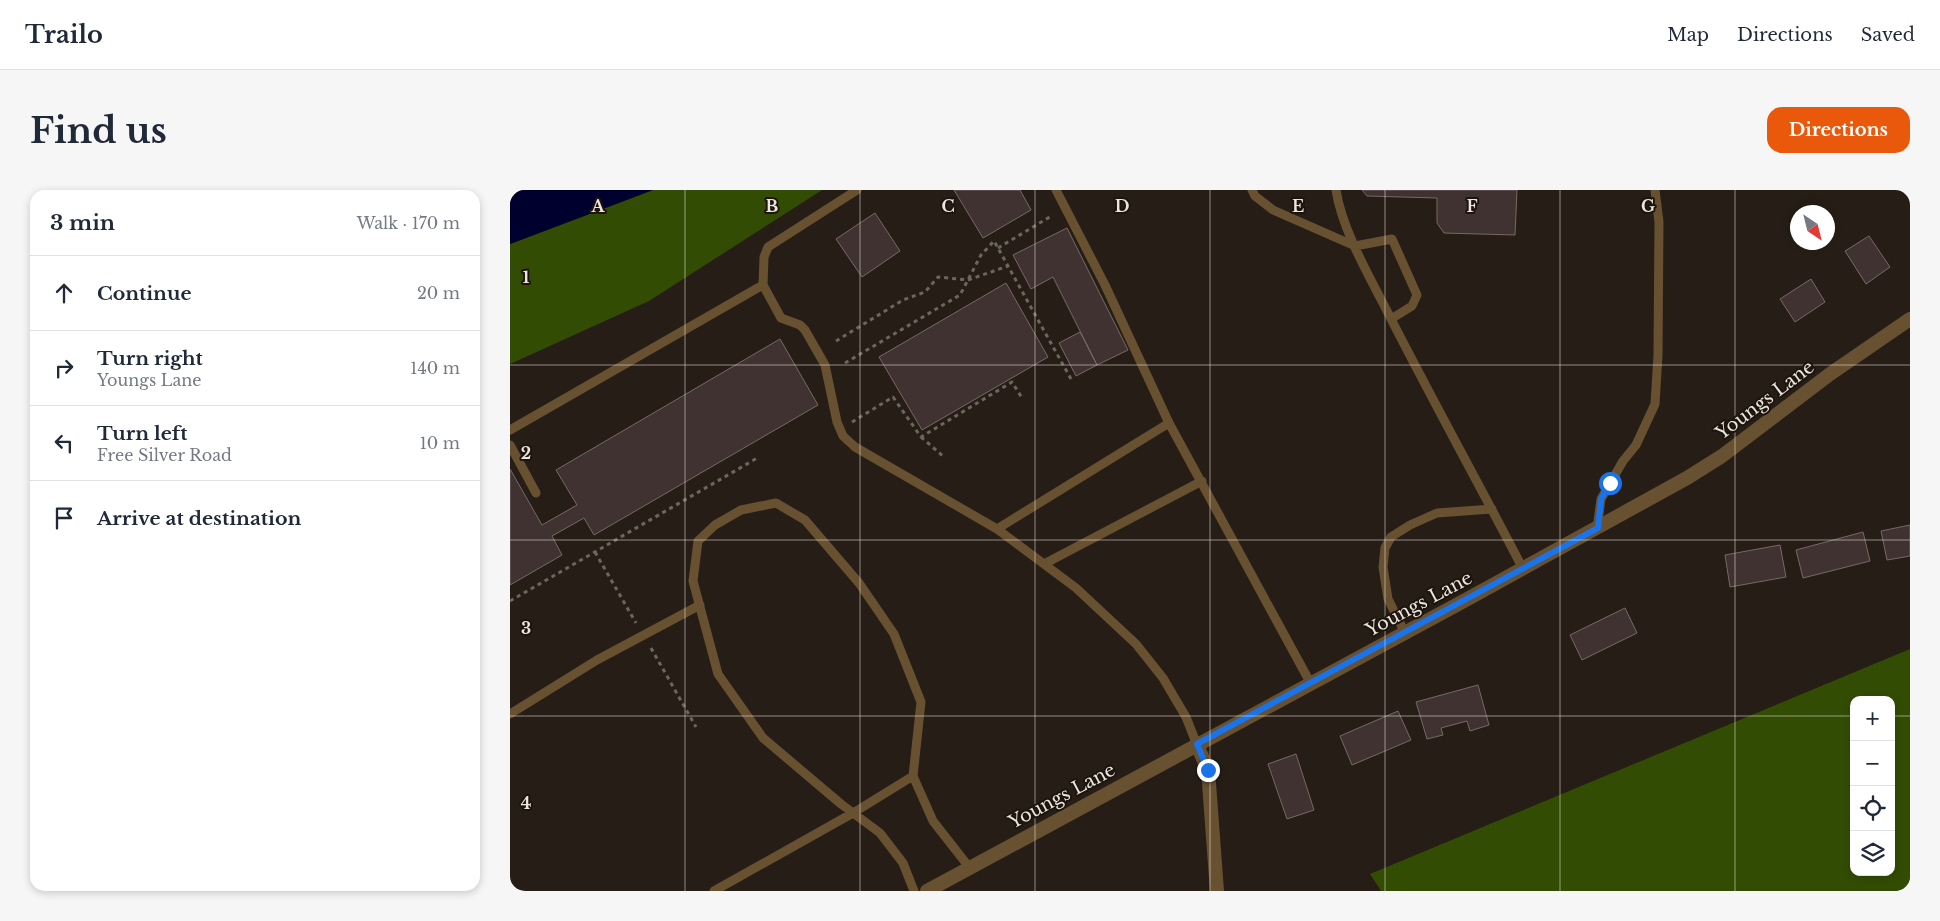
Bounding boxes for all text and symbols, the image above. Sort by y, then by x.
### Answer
text: Trailo [25,20,103,49]
text: Map [1667,24,1709,46]
text: Directions [1737,24,1833,46]
text: Saved [1861,24,1915,46]
button: Directions [1767,107,1910,153]
text: Find us [30,109,167,152]
text: A [591,196,606,216]
text: B [766,196,779,216]
text: C [941,196,955,216]
text: D [1115,196,1129,216]
text: E [1292,196,1304,216]
text: F [1466,196,1478,216]
text: G [1641,196,1655,216]
north arrow [1790,205,1835,250]
text: 3 min [50,210,115,236]
text: Walk · 170 m [357,213,460,233]
text: 1 [523,267,530,287]
icon: ahead [50,279,78,307]
text: Continue [97,282,192,305]
text: 20 m [417,283,460,303]
text: Turn right [97,347,203,370]
icon: right [50,354,78,382]
street label: Youngs Lane [1711,356,1819,445]
text: 140 m [410,358,460,378]
text: Youngs Lane [97,370,201,390]
text: Turn left [97,422,188,445]
icon: left [50,429,78,457]
text: 10 m [420,433,460,453]
text: 2 [521,443,531,463]
text: Free Silver Road [97,445,232,465]
route start [1599,472,1622,495]
icon: arrive [50,504,78,532]
text: Arrive at destination [97,507,301,530]
street label: Youngs Lane [1361,567,1476,642]
text: 3 [521,618,531,638]
map controls [1850,696,1895,876]
button: + [1850,696,1895,741]
button: − [1850,741,1895,786]
street label: Youngs Lane [1004,759,1119,834]
route end [1197,759,1220,782]
button: locate [1850,786,1895,831]
text: 4 [521,793,531,813]
button: layers [1850,831,1895,876]

